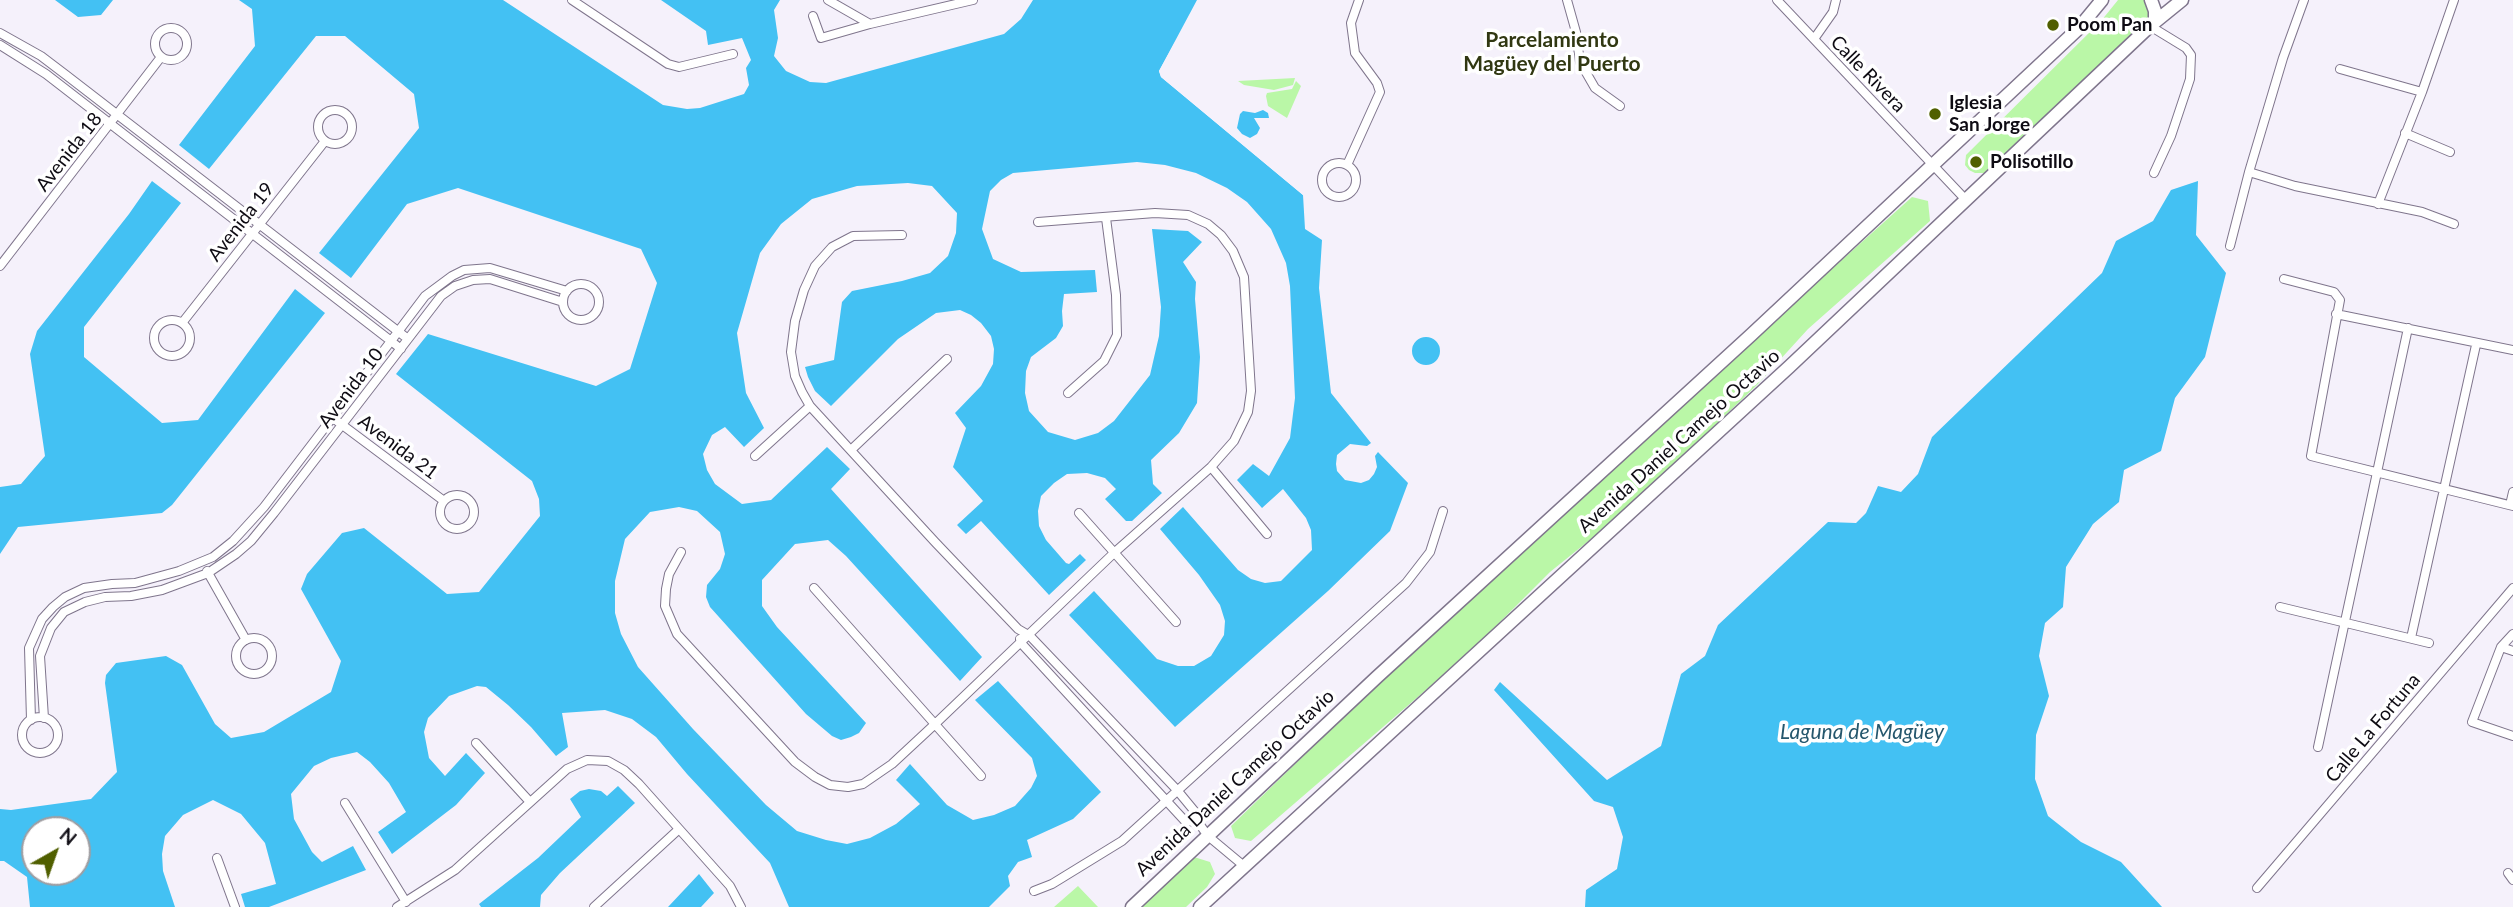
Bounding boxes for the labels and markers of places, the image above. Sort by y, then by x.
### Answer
place label: Poom Pan [2067,14,2152,36]
marker: Poom Pan [2045,17,2061,33]
place label: Iglesia San Jorge [1949,92,2030,136]
marker: Iglesia San Jorge [1927,106,1943,122]
place label: Polisotillo [1990,151,2073,173]
marker: Polisotillo [1968,154,1984,170]

